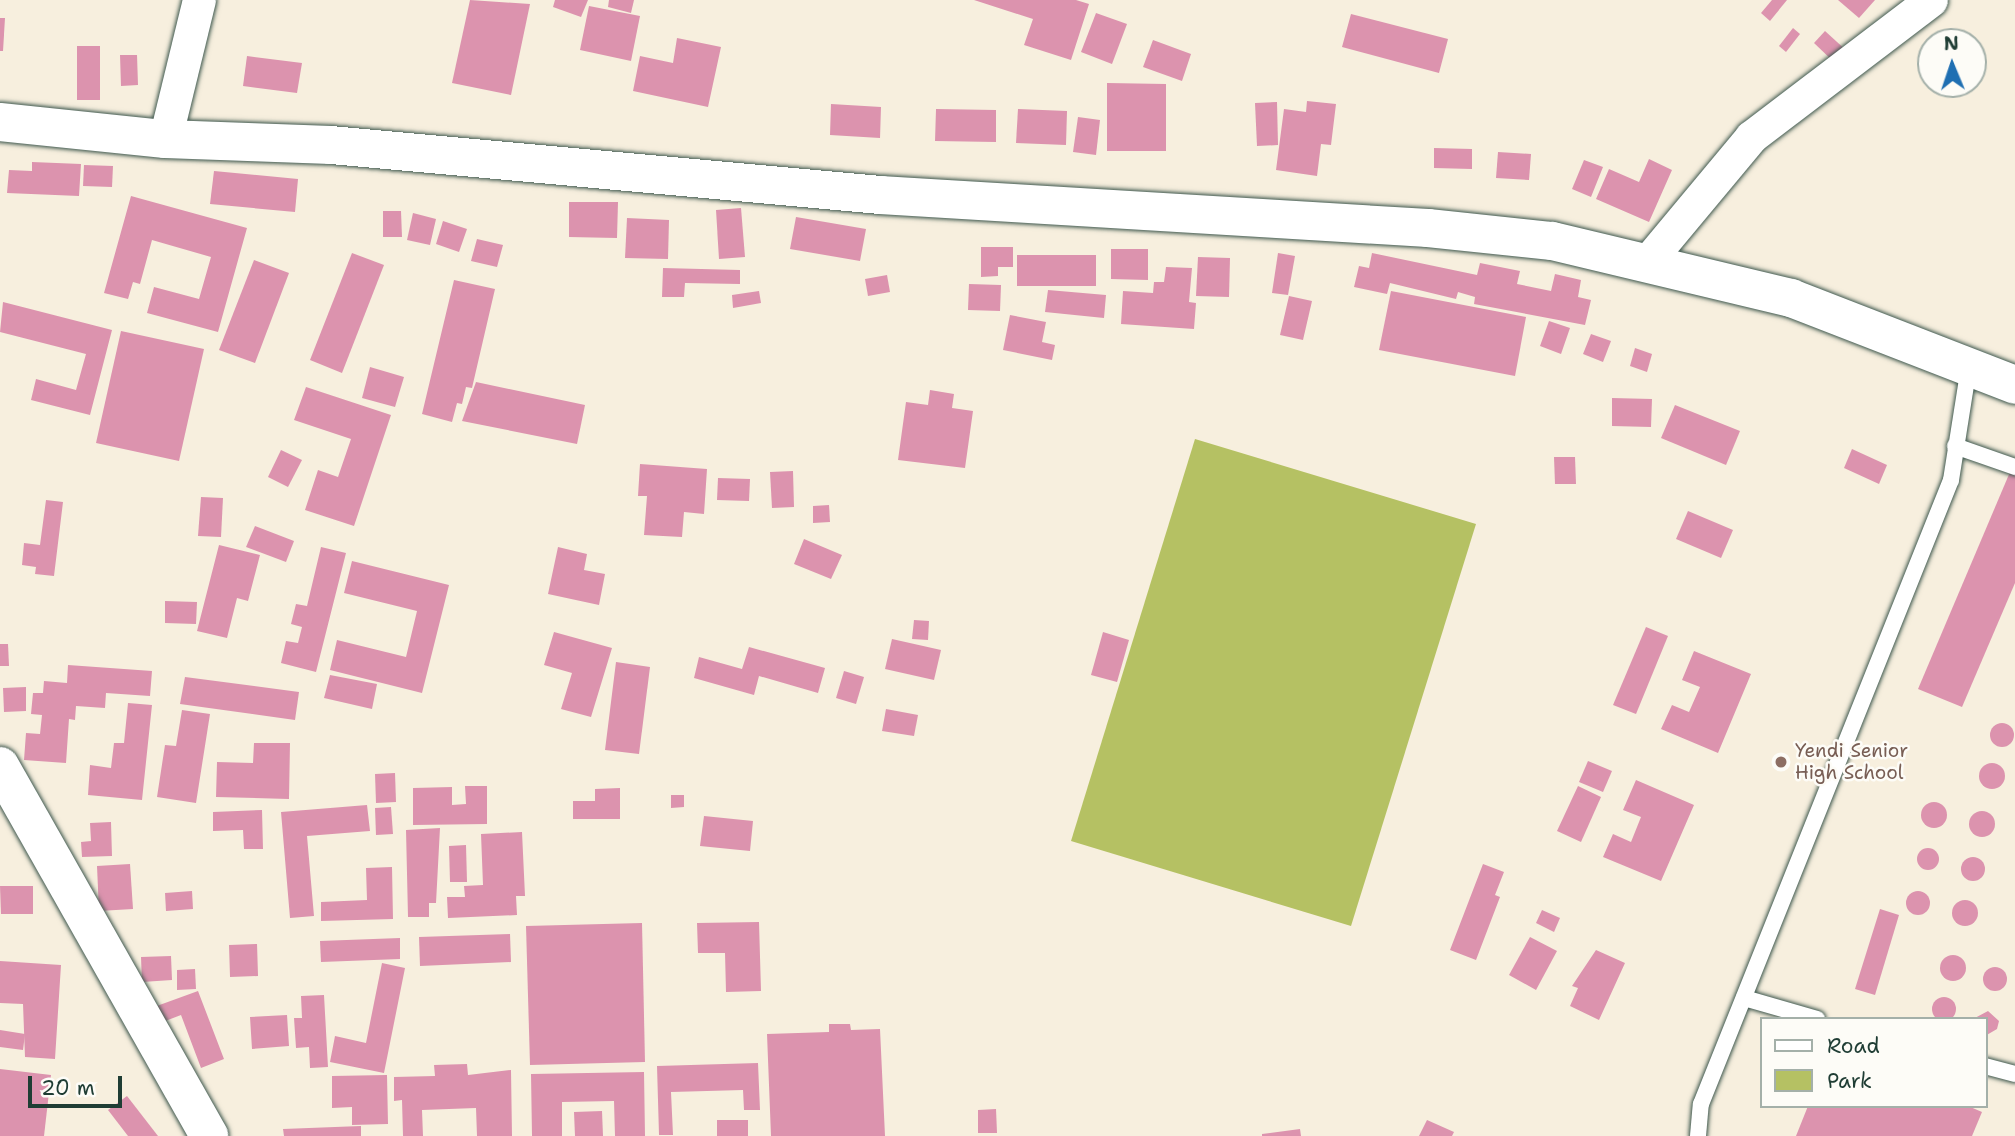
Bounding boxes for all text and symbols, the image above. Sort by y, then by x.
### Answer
north arrow [1917,28,1987,98]
text: N [1943,31,1959,56]
place label: Yendi Senior High School [1795,740,1908,784]
marker: Yendi Senior High School [1773,754,1789,770]
legend [1759,1017,1987,1108]
text: Road [1827,1032,1880,1060]
scale bar [32,1062,126,1106]
text: Park [1827,1067,1872,1095]
text: 20 m [41,1074,95,1102]

